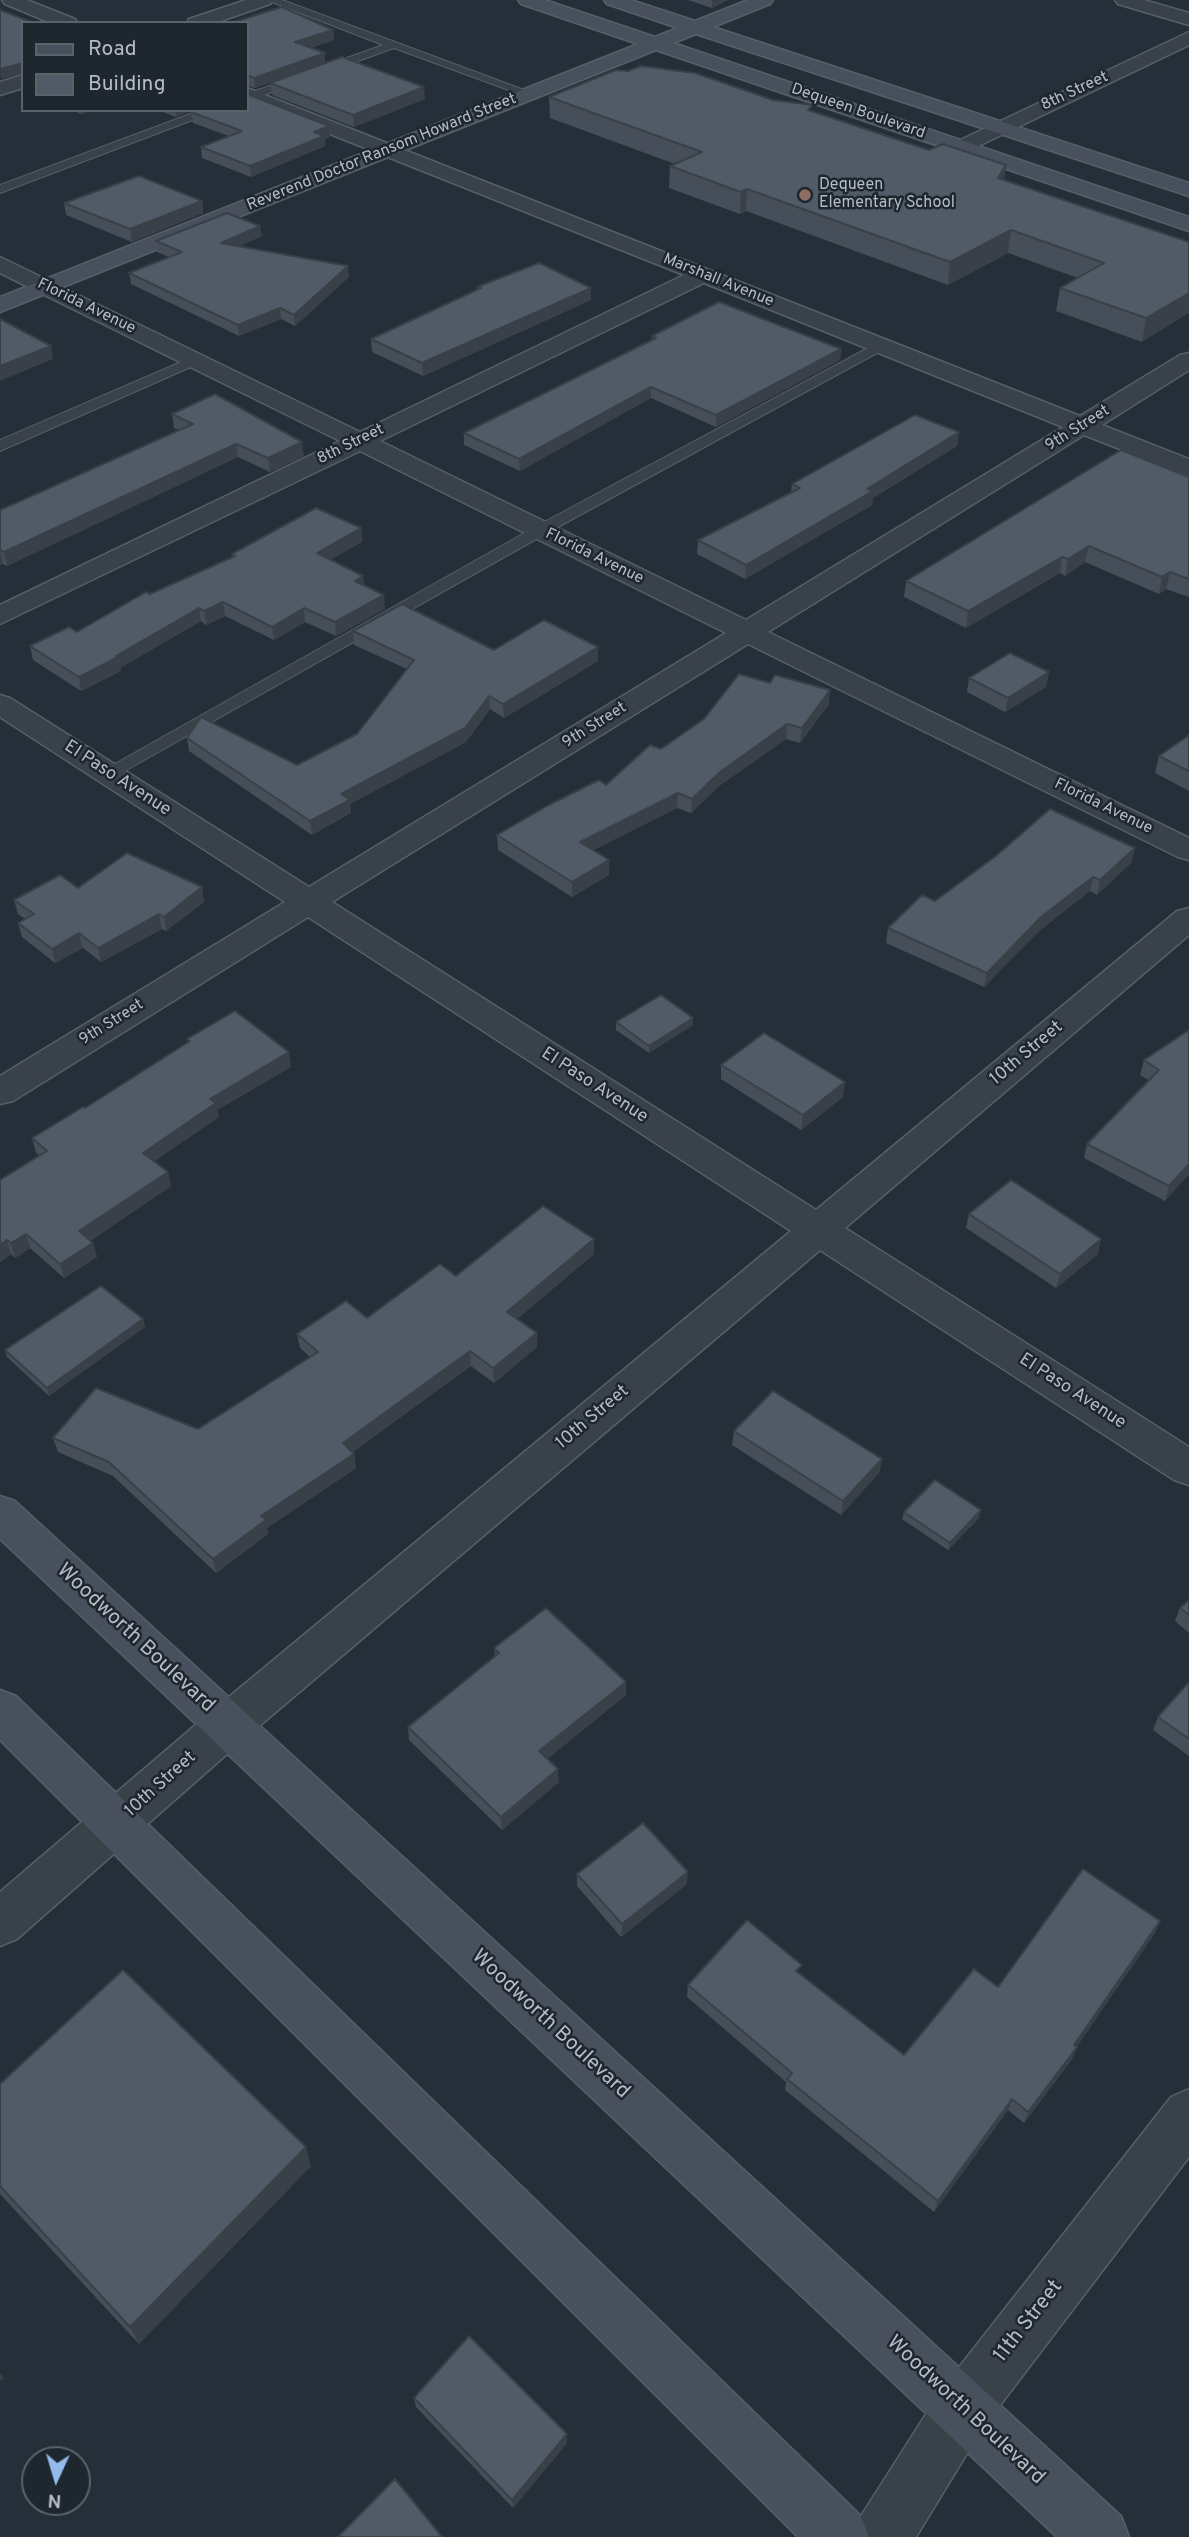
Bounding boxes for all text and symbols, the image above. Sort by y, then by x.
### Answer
legend [21,21,248,112]
text: Road [88,36,137,63]
street label: 8th Street [1038,68,1112,116]
text: Building [88,71,166,98]
street label: Dequeen Boulevard [789,80,927,144]
street label: Reverend Doctor Ransom Howard Street [245,90,519,216]
place label: Dequeen Elementary School [819,176,955,214]
marker: Dequeen Elementary School [797,187,813,203]
street label: Marshall Avenue [660,250,776,312]
street label: Florida Avenue [34,275,138,339]
street label: 9th Street [1042,402,1114,456]
street label: 8th Street [314,421,388,469]
street label: Florida Avenue [542,525,646,589]
street label: 9th Street [559,699,631,753]
street label: El Paso Avenue [60,736,174,822]
street label: Florida Avenue [1051,775,1155,839]
street label: 9th Street [76,996,148,1050]
street label: 10th Street [986,1017,1068,1091]
street label: El Paso Avenue [537,1043,651,1129]
street label: El Paso Avenue [1015,1349,1129,1435]
street label: 10th Street [552,1381,634,1455]
street label: Woodworth Boulevard [51,1559,219,1719]
street label: 10th Street [121,1747,201,1823]
street label: Woodworth Boulevard [466,1945,634,2105]
street label: 11th Street [989,2276,1069,2368]
street label: Woodworth Boulevard [881,2331,1049,2491]
north arrow [21,2446,91,2516]
text: N [47,2488,62,2512]

